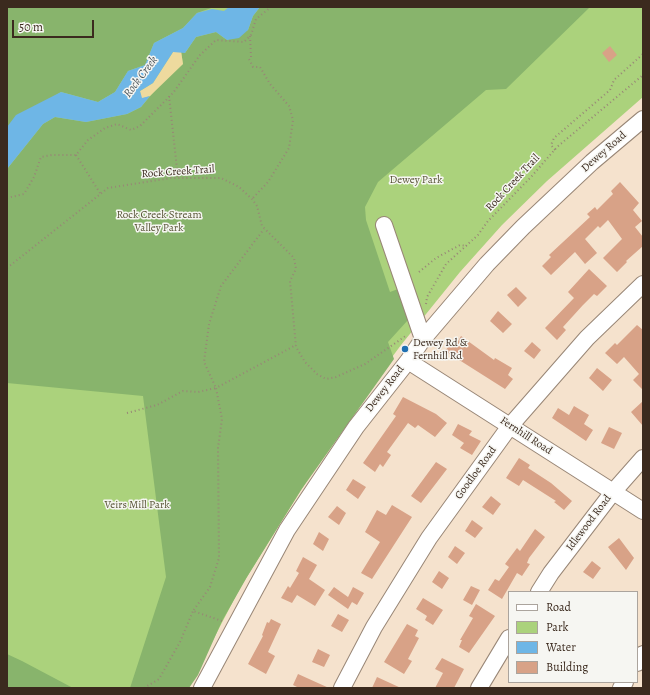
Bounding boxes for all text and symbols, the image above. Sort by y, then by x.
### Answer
scale bar [14,12,96,38]
text: 50 m [19,19,43,35]
water label: Rock Creek [121,54,161,100]
street label: Dewey Road [579,129,629,175]
street label: Rock Creek Trail [483,152,543,214]
street label: Rock Creek Trail [141,163,215,181]
park label: Dewey Park [390,173,442,187]
park label: Rock Creek Stream Valley Park [116,208,202,234]
place label: Dewey Rd & Fernhill Rd [413,336,467,362]
marker: Dewey Rd & Fernhill Rd [400,344,410,354]
street label: Dewey Road [363,363,407,415]
street label: Fernhill Road [497,414,555,458]
street label: Goodloe Road [452,444,500,502]
street label: Idlewood Road [564,492,614,554]
park label: Veirs Mill Park [104,498,170,512]
legend [508,591,638,683]
text: Road [546,599,571,615]
text: Park [546,619,569,635]
text: Water [546,639,576,655]
text: Building [546,659,588,675]

